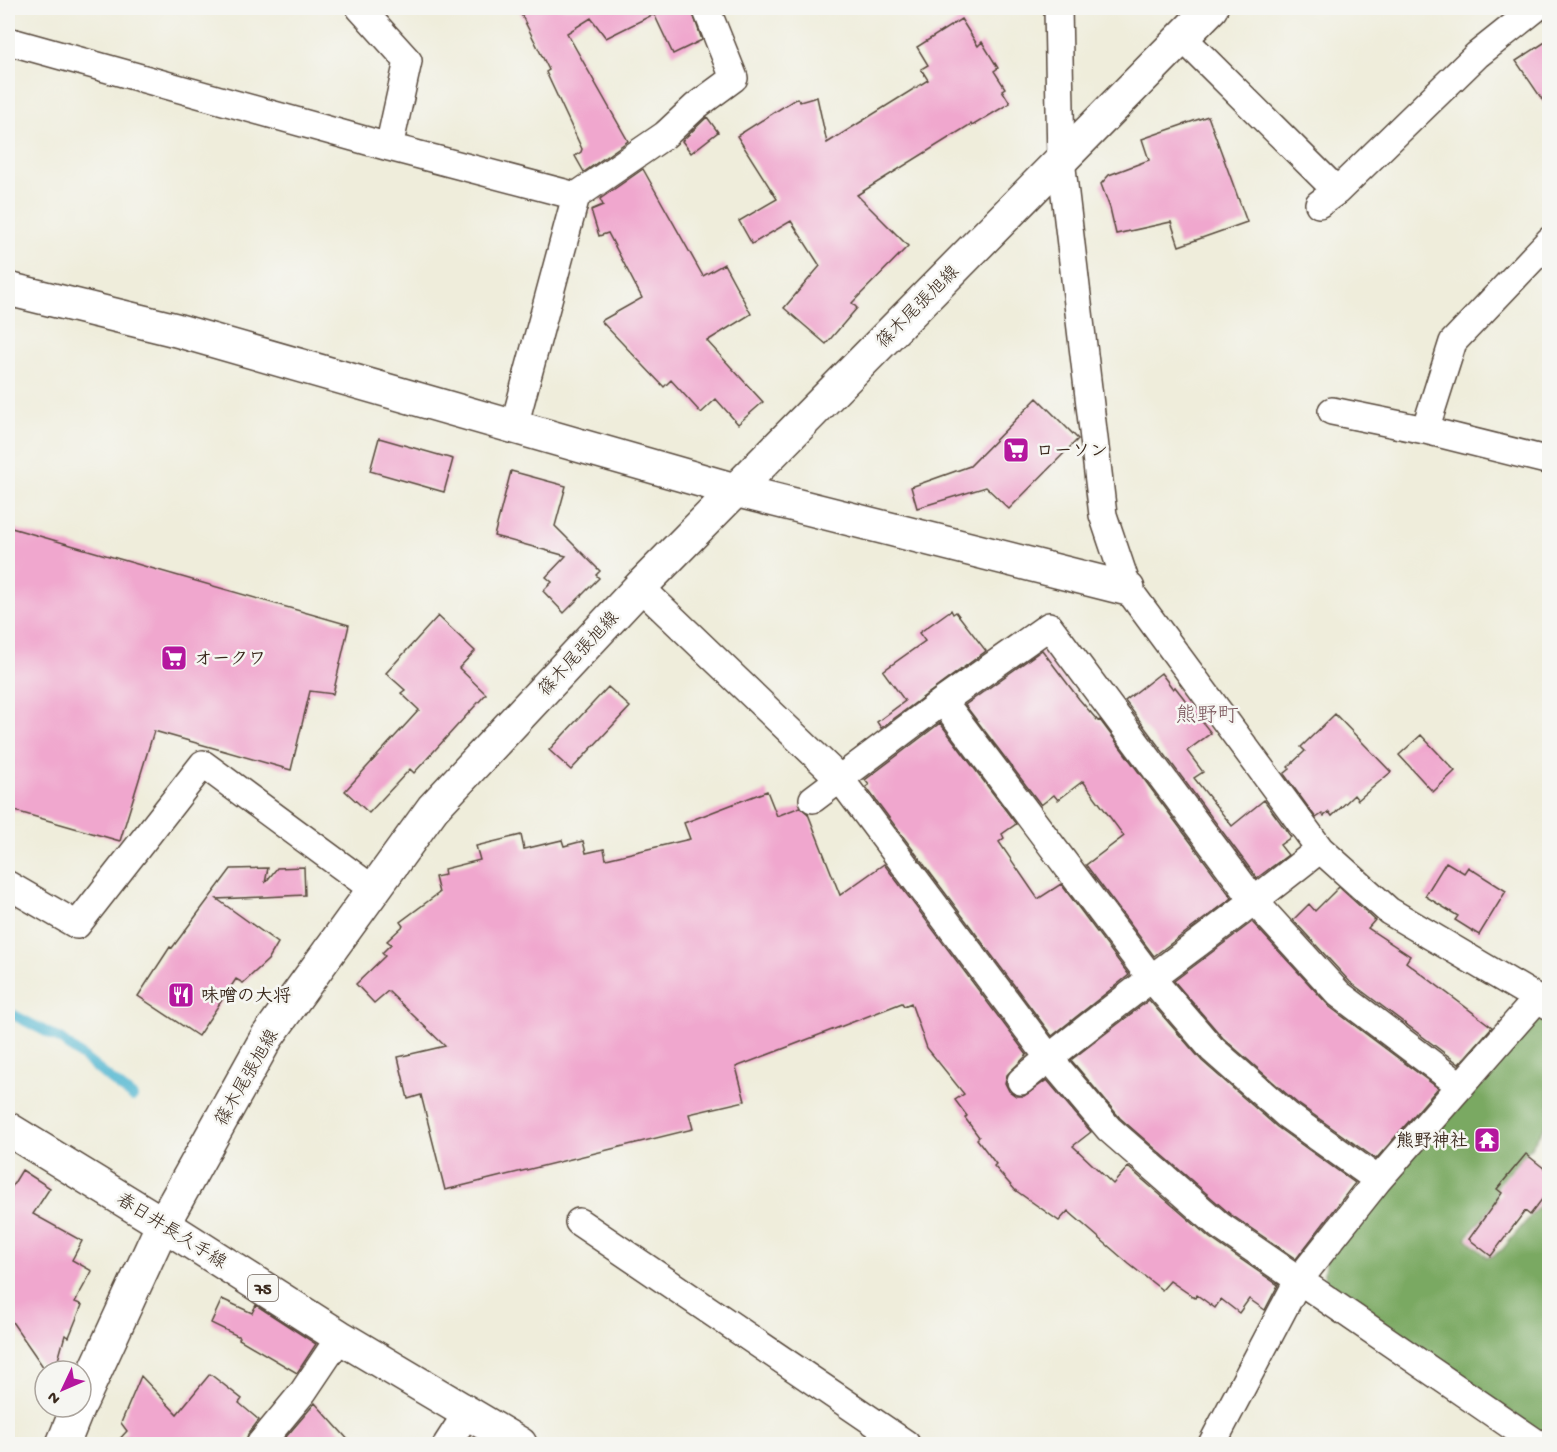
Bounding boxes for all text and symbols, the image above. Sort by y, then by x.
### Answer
street label: 篠木尾張旭線 [872,261,964,353]
supermarket icon: ローソン [1001,435,1031,465]
place label: ローソン [1036,442,1108,463]
street label: 篠木尾張旭線 [535,607,624,701]
supermarket icon: オークワ [159,643,189,673]
place label: オークワ [194,650,266,671]
district label: 熊野町 [1176,704,1239,730]
restaurant icon: 味噌の大将 [166,980,196,1010]
place label: 味噌の大将 [201,986,291,1008]
street label: 篠木尾張旭線 [211,1026,284,1130]
temple icon: 熊野神社 [1472,1125,1502,1155]
place label: 熊野神社 [1396,1131,1468,1153]
street label: 春日井長久手線 [112,1189,230,1274]
road number: 75 [248,1275,278,1301]
north arrow [33,1359,93,1419]
text: N [44,1386,65,1407]

